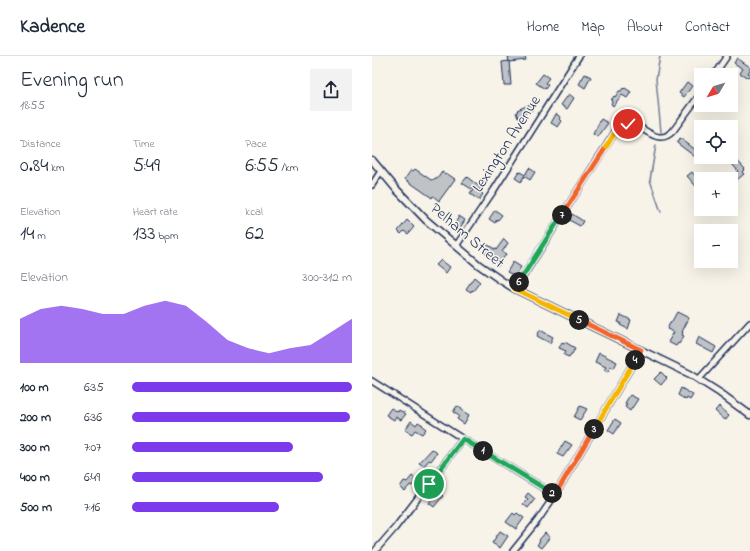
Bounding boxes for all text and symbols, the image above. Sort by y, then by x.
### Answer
text: Kadence [20,14,85,41]
text: Home [527,17,559,38]
text: Map [581,17,605,38]
text: About [627,17,663,38]
text: Contact [685,17,730,38]
text: Evening run [20,65,124,97]
north arrow [694,68,738,112]
map controls [694,68,738,268]
button: share [310,69,352,111]
street label: Lexington Avenue [467,90,548,197]
text: 18:55 [20,96,45,115]
pin [611,107,645,141]
icon: check [617,113,639,135]
button: locate [694,120,738,164]
text: Distance [20,136,61,152]
text: Time [133,136,154,152]
text: Pace [245,136,267,152]
text: 0.84 [20,152,48,181]
text: 5:49 [133,152,160,181]
text: 6:55 [245,152,279,181]
text: km [48,160,65,176]
text: /km [279,160,298,176]
button: + [694,172,738,216]
street label: Pelham Street [424,198,510,275]
text: Elevation [20,204,60,220]
text: Heart rate [133,204,178,220]
text: kcal [245,204,263,220]
pin: 7 [552,205,572,225]
text: 7 [560,207,564,223]
text: 14 [20,220,35,249]
text: 133 [133,220,156,249]
text: 62 [245,220,264,249]
button: − [694,224,738,268]
text: m [35,228,46,244]
text: bpm [156,228,179,244]
text: Elevation [20,268,68,287]
text: 300–312 m [302,268,352,287]
pin: 6 [509,272,529,292]
text: 6 [517,274,521,290]
pin: 5 [569,310,589,330]
text: 5 [576,312,582,328]
pin: 4 [625,350,645,370]
text: 4 [633,352,637,368]
text: 100 m [20,378,49,397]
text: 6:35 [84,378,104,397]
text: 200 m [20,408,51,427]
text: 6:36 [84,408,102,427]
pin: 3 [584,419,604,439]
text: 3 [592,421,596,437]
text: 300 m [20,438,50,457]
text: 7:07 [84,438,101,457]
pin: 1 [473,441,493,461]
text: 1 [481,443,485,459]
pin [412,467,446,501]
text: 400 m [20,468,50,487]
text: 6:49 [84,468,100,487]
icon: arrive [418,473,440,495]
pin: 2 [542,483,562,503]
text: 2 [549,485,555,501]
text: 500 m [20,498,52,517]
text: 7:16 [84,498,100,517]

